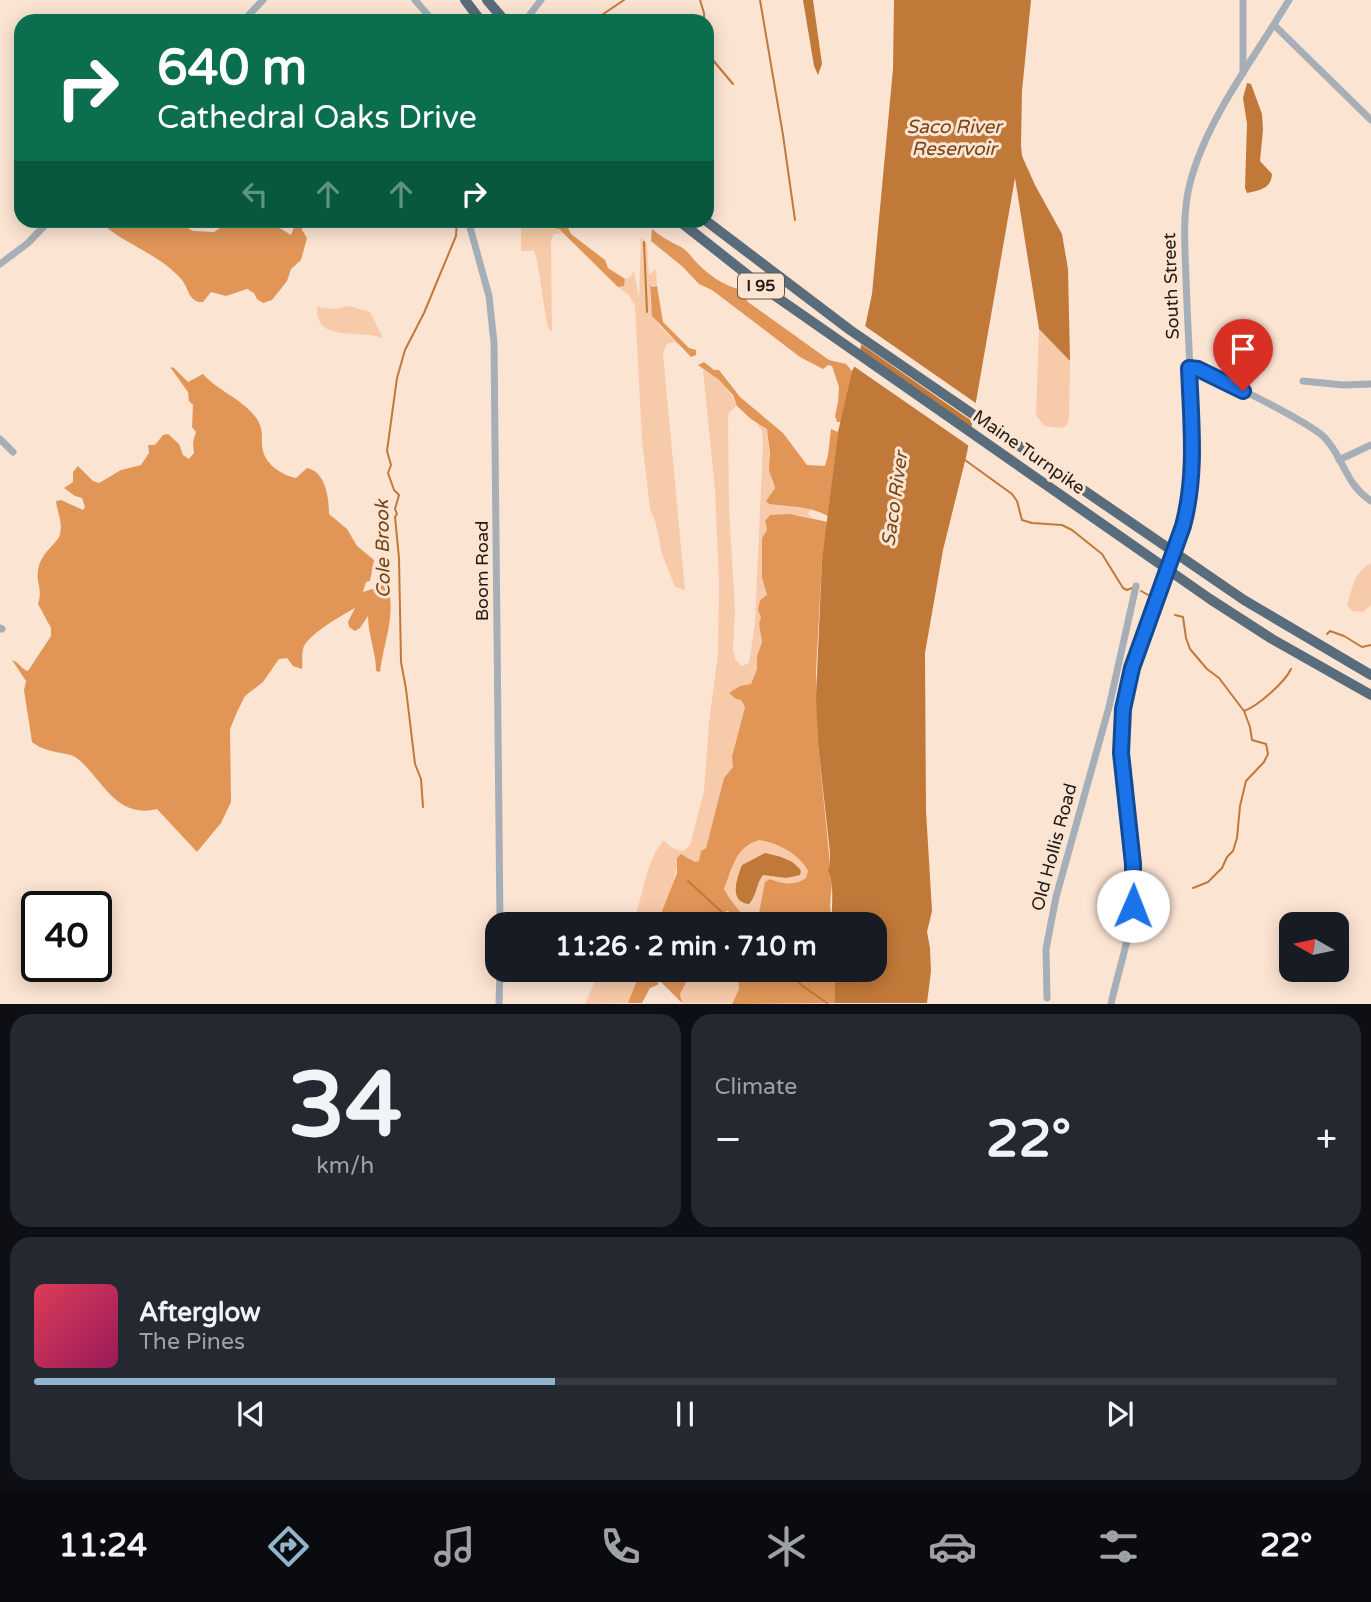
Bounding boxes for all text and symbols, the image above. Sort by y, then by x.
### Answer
text: 640 m [157,39,307,98]
icon: right [42,42,133,133]
text: Cathedral Oaks Drive [157,99,477,137]
water label: Saco River Reservoir [906,116,1004,160]
icon: left [236,175,274,213]
icon: ahead [309,175,347,213]
icon: ahead [382,175,420,213]
icon: right [455,175,493,213]
street label: South Street [1158,232,1184,340]
road number: I 95 [738,274,784,298]
pin [1213,319,1273,391]
icon: arrive [1224,330,1262,368]
street label: Maine Turnpike [969,405,1089,499]
water label: Saco River [877,448,913,548]
water label: Cole Brook [371,498,395,598]
street label: Boom Road [471,521,493,621]
street label: Old Hollis Road [1026,781,1082,913]
position arrow [1096,869,1170,943]
speed limit sign: 40 [21,891,112,982]
north arrow [1279,912,1349,982]
map controls [1279,912,1349,982]
text: 11:26 · 2 min · 710 m [555,931,817,962]
text: 34 [288,1051,402,1161]
text: Climate [715,1073,797,1101]
text: 22° [986,1108,1071,1171]
text: − [715,1117,742,1163]
text: + [1316,1117,1337,1163]
text: km/h [316,1152,374,1180]
text: Afterglow [139,1297,261,1328]
text: The Pines [139,1328,245,1356]
icon: previous [232,1395,270,1433]
icon: pause [666,1395,704,1433]
icon: next [1101,1395,1139,1433]
icon: directions [264,1522,313,1571]
icon: music [430,1522,479,1571]
icon: phone [596,1522,645,1571]
icon: climate [762,1522,811,1571]
icon: car [928,1522,977,1571]
icon: filters [1094,1522,1143,1571]
text: 11:24 [58,1527,147,1565]
text: 22° [1260,1527,1312,1565]

